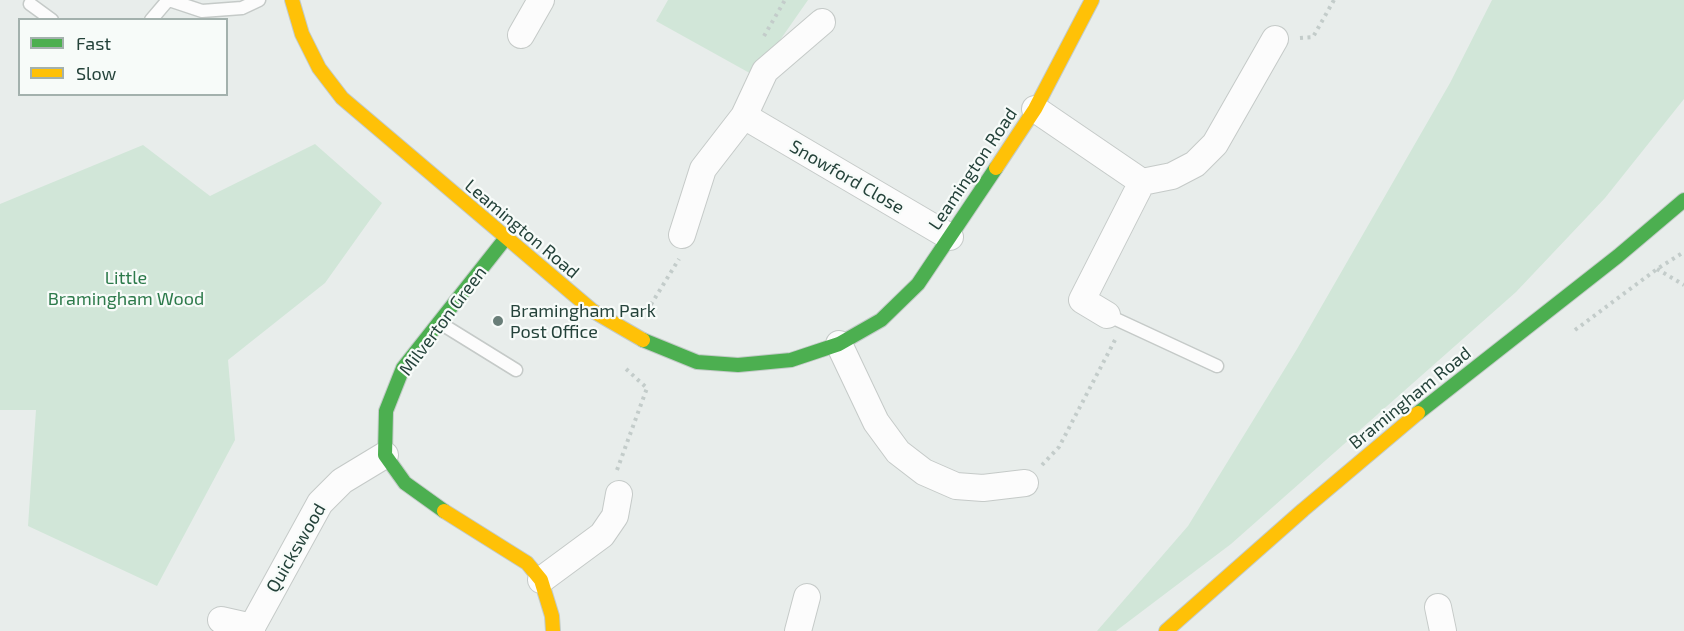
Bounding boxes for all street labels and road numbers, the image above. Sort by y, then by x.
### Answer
street label: Leamington Road [924,104,1022,234]
street label: Snowford Close [786,136,908,218]
street label: Leamington Road [460,175,584,283]
street label: Milverton Green [395,262,491,380]
street label: Bramingham Road [1345,342,1475,454]
street label: Quickswood [262,500,330,596]

